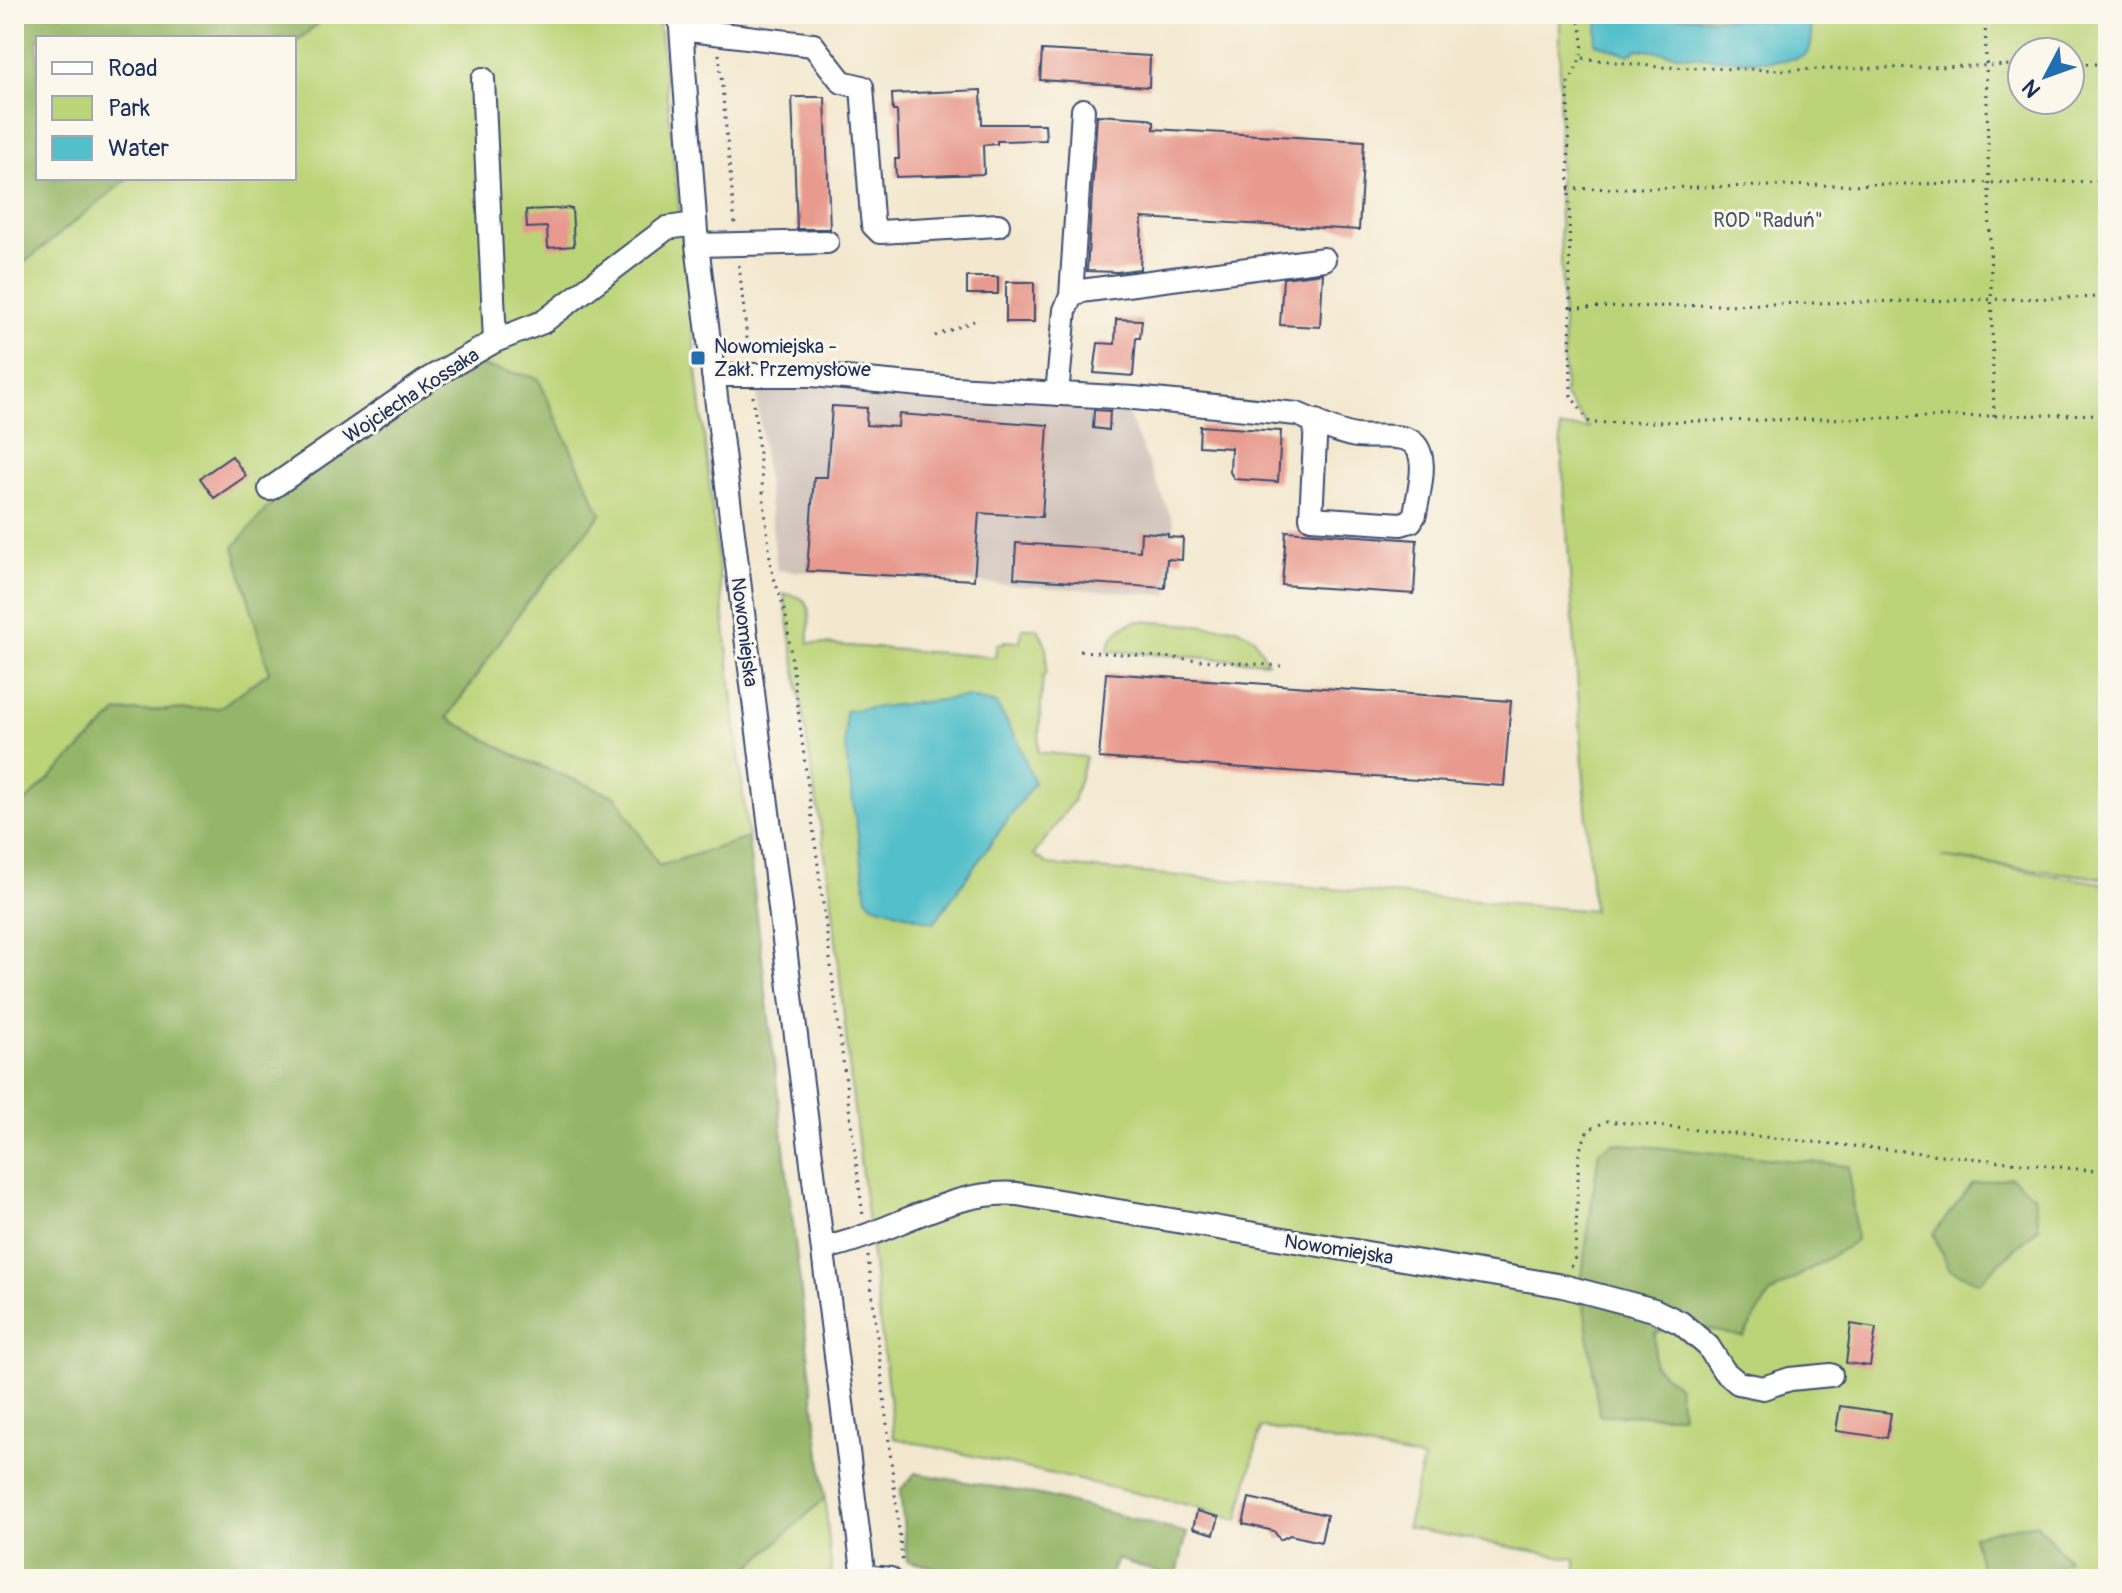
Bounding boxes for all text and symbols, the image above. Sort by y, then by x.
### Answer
legend [36,36,296,180]
north arrow [2006,36,2086,116]
text: Road [108,54,158,83]
text: N [2016,74,2047,103]
text: Park [108,94,150,123]
text: Water [108,134,169,163]
park label: ROD "Raduń" [1713,208,1823,233]
place label: Nowomiejska - Zakł. Przemysłowe [714,334,871,382]
street label: Wojciecha Kossaka [339,342,484,449]
marker: Nowomiejska - Zakł. Przemysłowe [689,349,707,367]
street label: Nowomiejska [725,576,764,688]
street label: Nowomiejska [1283,1229,1395,1270]

